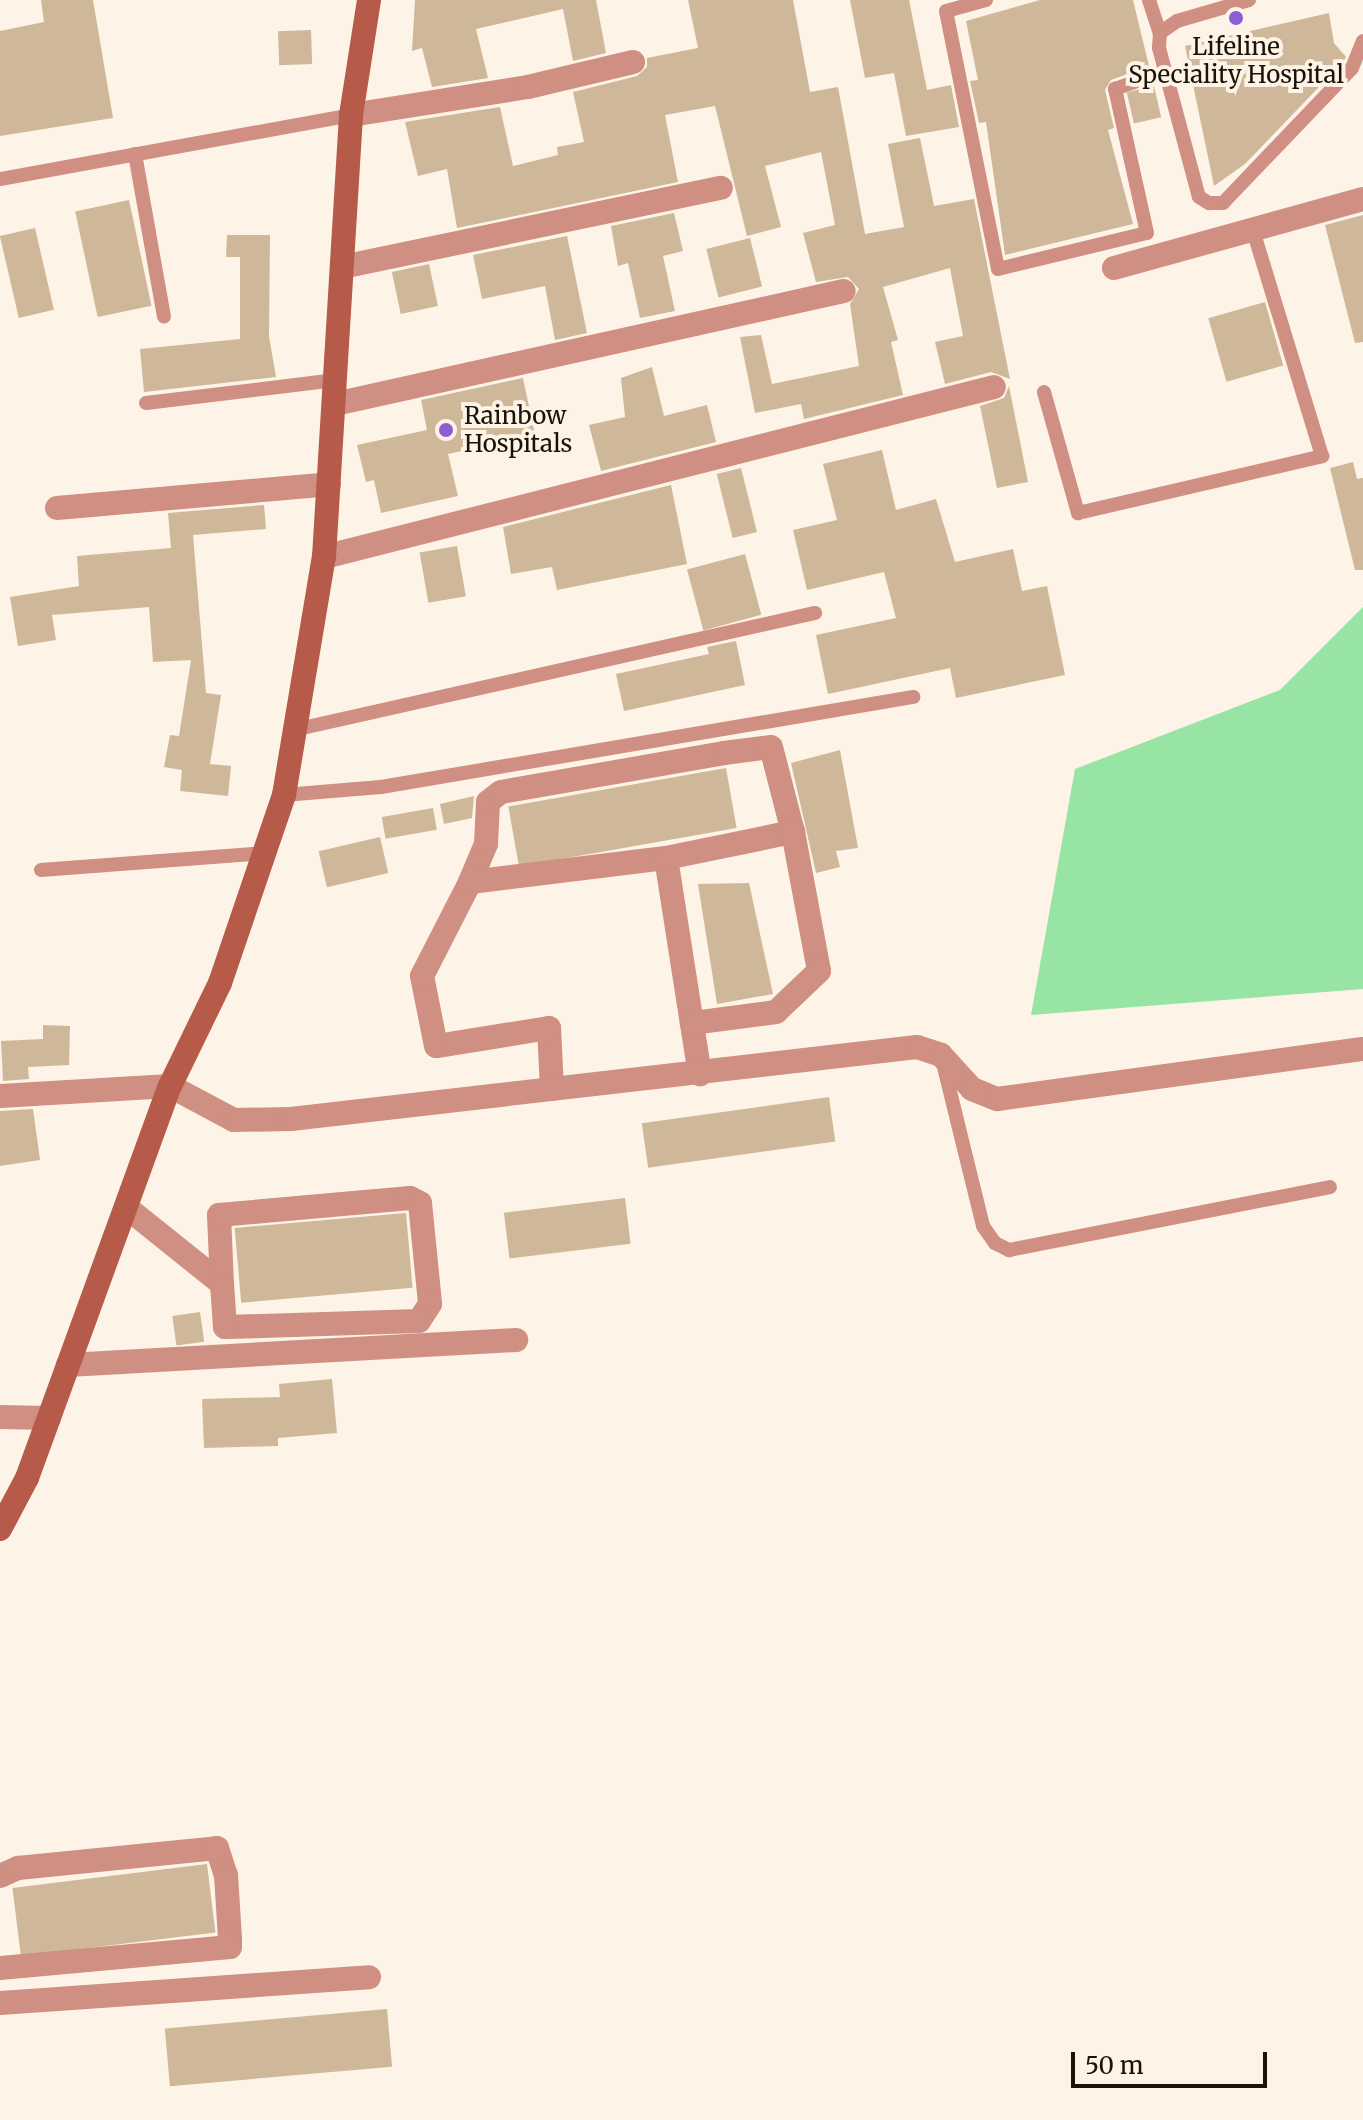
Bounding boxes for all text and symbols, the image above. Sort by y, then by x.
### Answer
marker: Lifeline Speciality Hospital [1225,7,1247,29]
place label: Lifeline Speciality Hospital [1128,33,1344,89]
place label: Rainbow Hospitals [464,402,572,458]
marker: Rainbow Hospitals [435,419,457,441]
scale bar [1075,2036,1271,2086]
text: 50 m [1085,2050,1144,2081]

